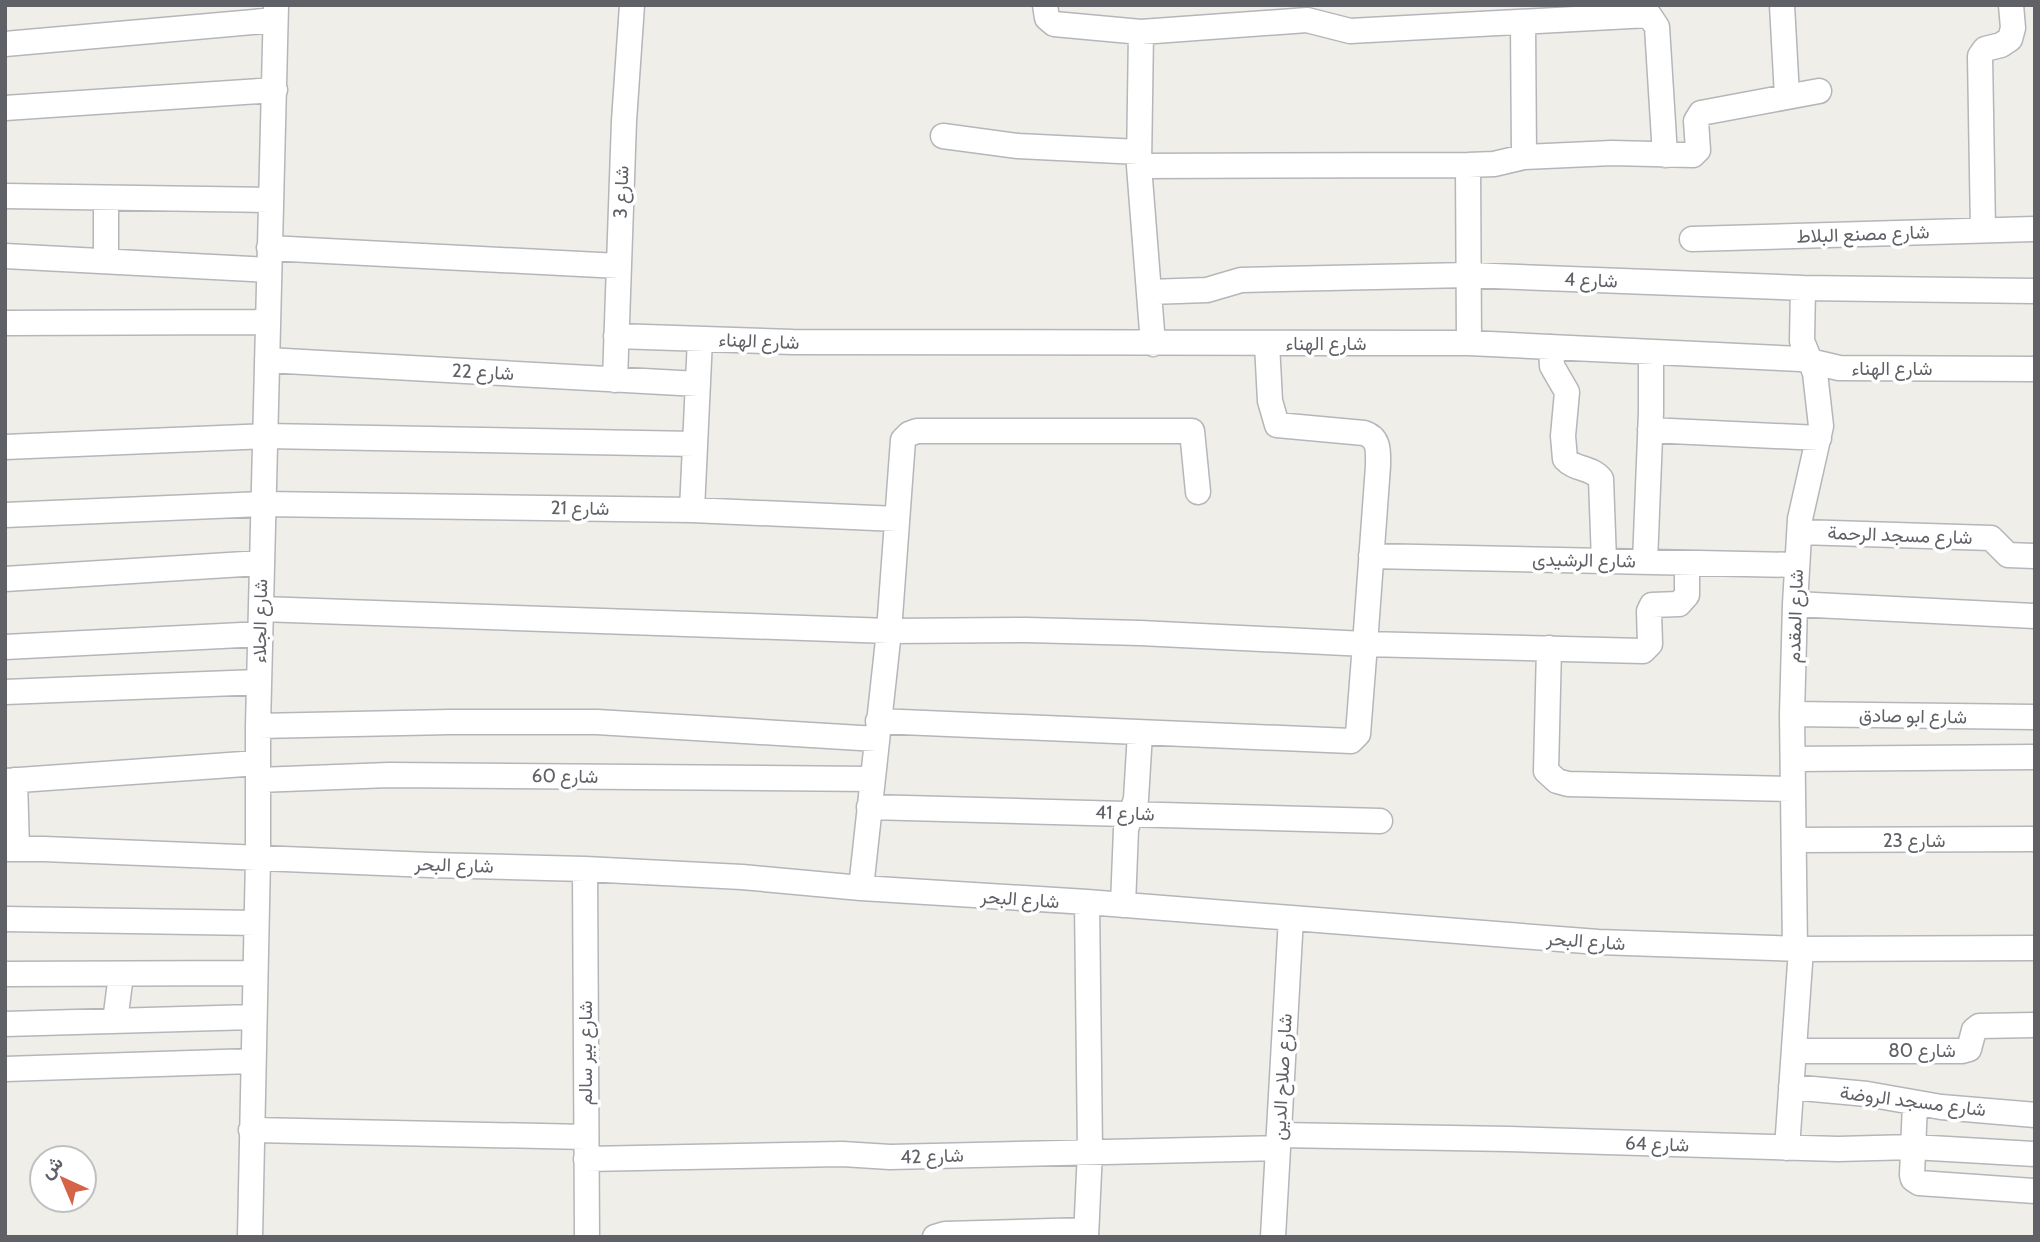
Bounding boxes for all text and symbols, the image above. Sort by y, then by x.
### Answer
street label: شارع 3 [609,165,634,219]
street label: شارع مصنع البلاط [1796,220,1930,250]
street label: شارع 4 [1564,268,1618,293]
street label: شارع الهناء [718,328,800,355]
street label: شارع الهناء [1286,332,1366,356]
street label: شارع الهناء [1852,357,1932,381]
street label: شارع 22 [451,359,515,386]
street label: شارع 21 [550,496,610,521]
street label: شارع مسجد الرحمة [1827,521,1973,550]
street label: شارع الرشيدى [1532,548,1636,573]
street label: شارع المقدم [1782,569,1809,663]
street label: شارع الجلاء [248,579,273,663]
street label: شارع ابو صادق [1859,704,1967,729]
street label: شارع 60 [532,764,598,789]
street label: شارع 41 [1095,800,1155,827]
street label: شارع 23 [1883,829,1945,853]
street label: شارع البحر [413,852,494,879]
street label: شارع البحر [979,885,1060,914]
street label: شارع البحر [1545,927,1626,956]
street label: شارع بير سالم [574,1001,598,1105]
street label: شارع صلاح الدين [1267,1013,1298,1141]
street label: شارع 80 [1888,1039,1956,1063]
street label: شارع مسجد الروضة [1838,1081,1987,1122]
street label: شارع 64 [1624,1131,1690,1158]
street label: شارع 42 [900,1143,964,1170]
north arrow [28,1144,98,1214]
text: ش [35,1151,68,1183]

